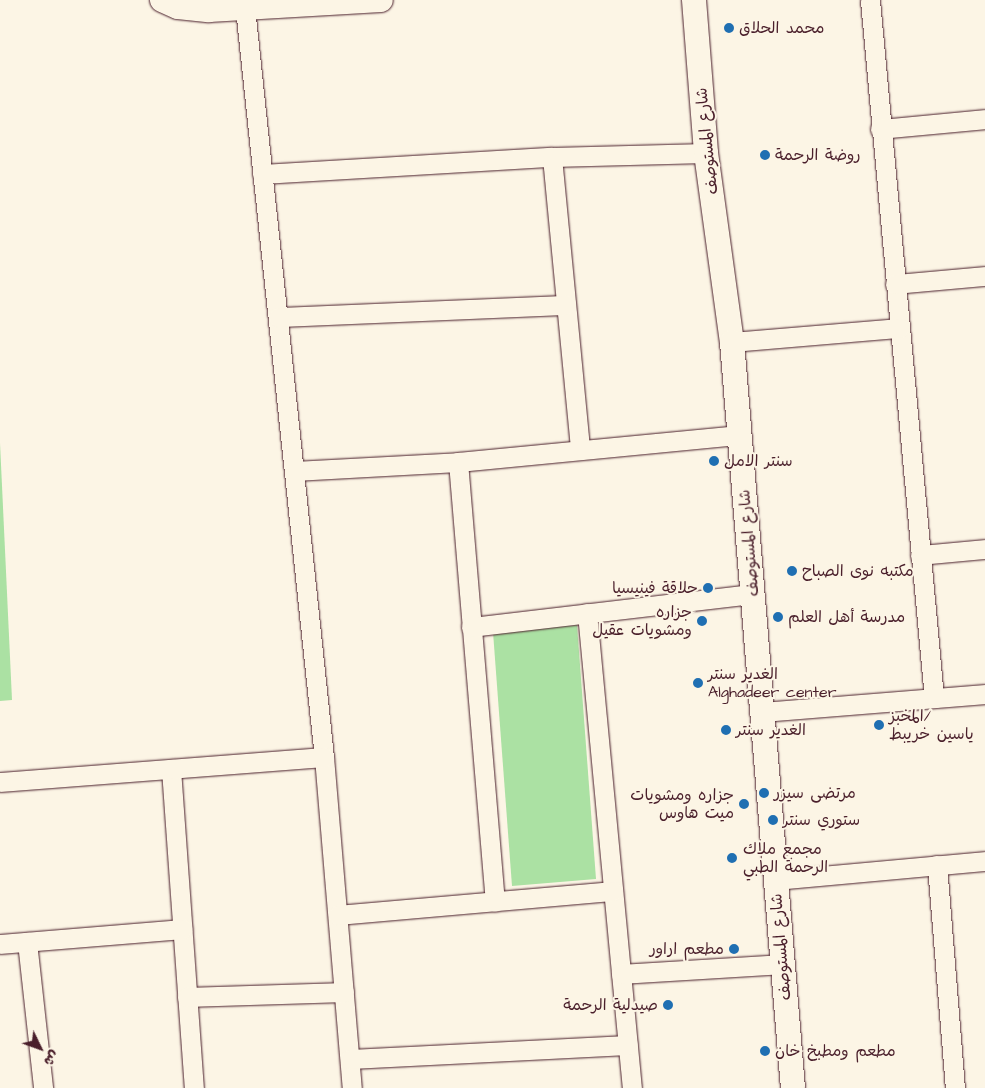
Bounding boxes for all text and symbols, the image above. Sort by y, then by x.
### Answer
place label: محمد الحلاق [739,18,824,38]
marker: محمد الحلاق [723,22,735,34]
street label: شارع المستوصف [692,87,722,195]
place label: روضة الرحمة [775,145,861,165]
marker: روضة الرحمة [759,149,771,161]
place label: سنتر الامل [724,451,793,471]
marker: سنتر الامل [708,455,720,467]
street label: شارع المستوصف [735,489,763,597]
place label: مكتبه نوى الصباح [802,561,914,581]
marker: مكتبه نوى الصباح [786,565,798,577]
place label: حلاقة فينيسيا [612,578,698,598]
marker: حلاقة فينيسيا [702,582,714,594]
place label: جزاره ومشويات عقيل [592,602,692,640]
place label: مدرسة أهل العلم [788,607,905,627]
marker: مدرسة أهل العلم [772,611,784,623]
marker: جزاره ومشويات عقيل [696,615,708,627]
place label: الغدير سنتر Alghadeer center [708,664,837,702]
marker: الغدير سنتر Alghadeer center [692,677,704,689]
place label: المخبز/ ياسين خريبط [889,706,974,744]
marker: المخبز/ ياسين خريبط [873,719,885,731]
place label: الغدير سنتر [736,720,806,740]
marker: الغدير سنتر [720,724,732,736]
place label: مرتضى سيزر [774,783,856,803]
place label: جزاره ومشويات ميت هاوس [630,785,734,823]
marker: مرتضى سيزر [758,787,770,799]
marker: جزاره ومشويات ميت هاوس [738,798,750,810]
place label: ستوري سنتر [783,810,860,830]
marker: ستوري سنتر [767,814,779,826]
place label: مجمع ملاك الرحمة الطبي [743,839,828,877]
marker: مجمع ملاك الرحمة الطبي [725,851,739,865]
street label: شارع المستوصف [767,893,795,1001]
place label: مطعم اراور [650,939,724,959]
marker: مطعم اراور [728,943,740,955]
place label: صيدلية الرحمة [563,995,658,1015]
marker: صيدلية الرحمة [662,999,674,1011]
north arrow [15,1023,65,1073]
place label: مطعم ومطبخ خان [775,1041,896,1061]
marker: مطعم ومطبخ خان [759,1045,771,1057]
text: ش [39,1046,64,1070]

